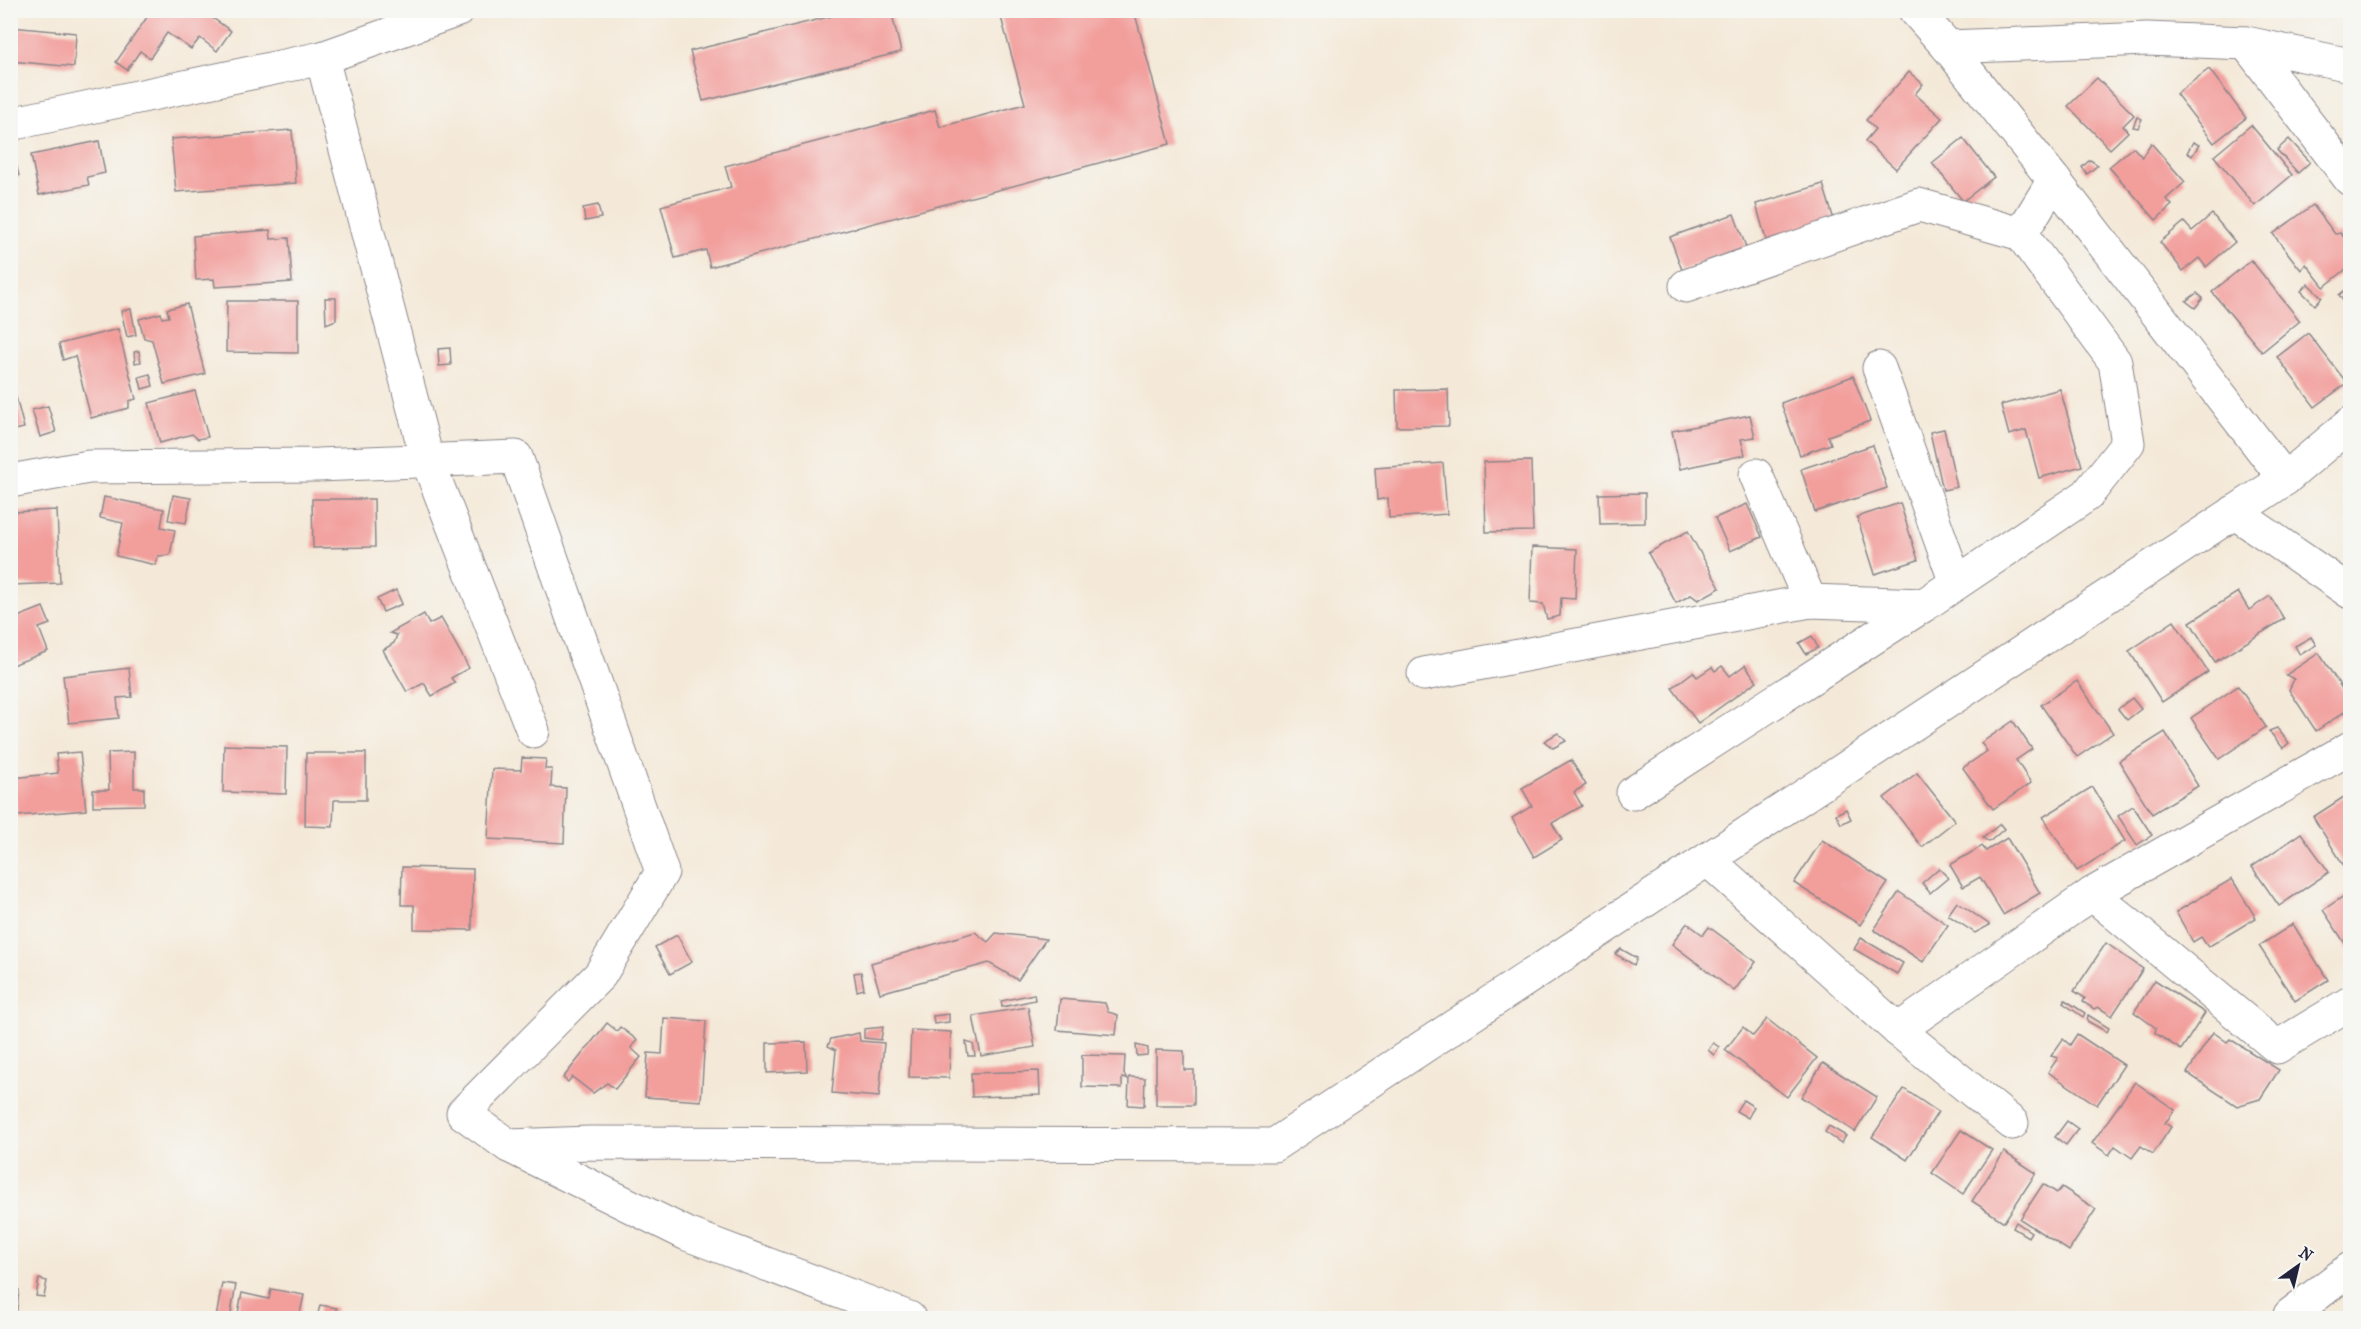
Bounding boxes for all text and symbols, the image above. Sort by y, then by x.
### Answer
north arrow [2268,1236,2328,1296]
text: N [2296,1243,2317,1266]

